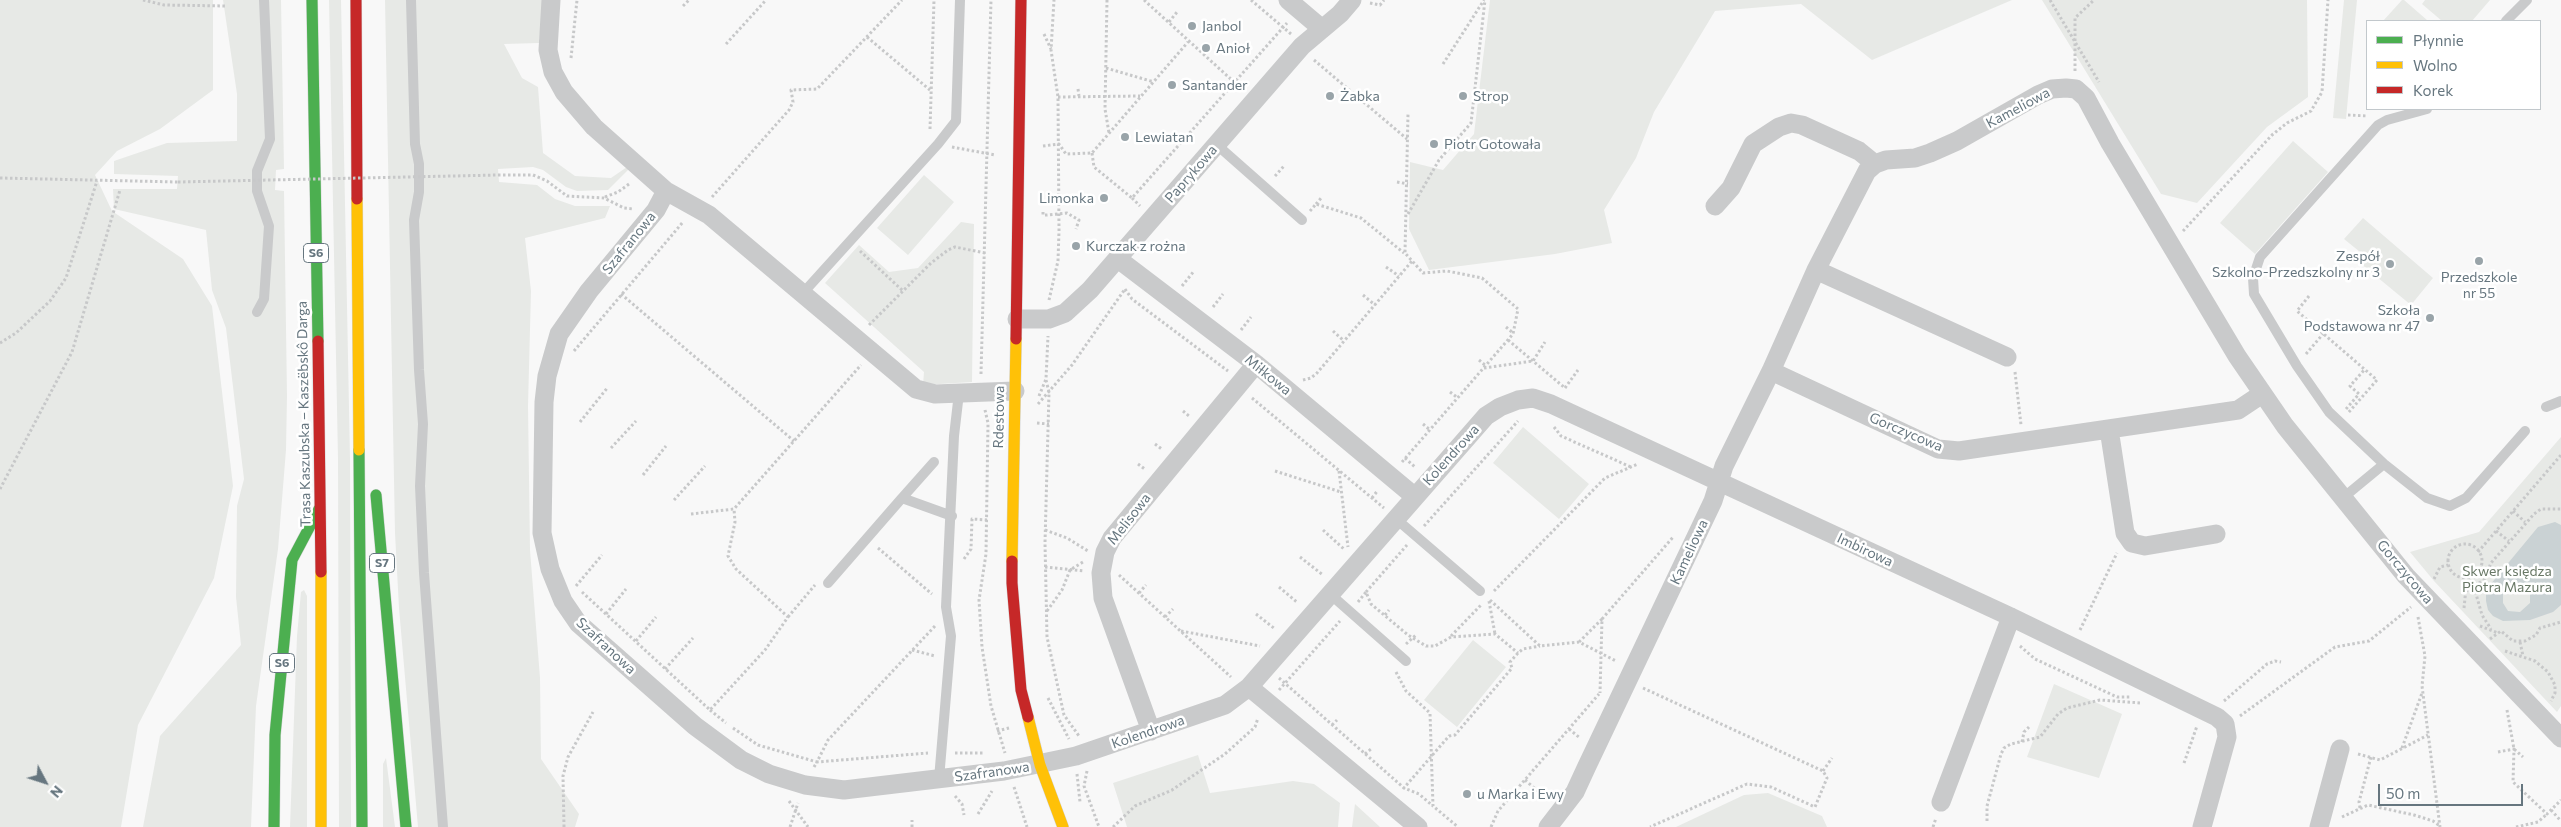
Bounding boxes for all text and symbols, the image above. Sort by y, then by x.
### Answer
place label: Janbol [1202,18,1242,34]
marker: Janbol [1186,20,1198,32]
legend [2366,20,2541,110]
text: Płynnie [2413,31,2464,49]
place label: Anioł [1216,40,1250,56]
marker: Anioł [1200,42,1212,54]
text: Wolno [2413,56,2458,74]
place label: Santander [1182,77,1248,93]
marker: Santander [1166,79,1178,91]
text: Korek [2413,81,2453,99]
street label: Kameliowa [1983,84,2053,132]
place label: Żabka [1340,88,1380,104]
place label: Strop [1473,88,1509,104]
marker: Żabka [1324,90,1336,102]
marker: Strop [1457,90,1469,102]
place label: Lewiatan [1135,129,1193,145]
marker: Lewiatan [1119,131,1131,143]
place label: Piotr Gotowała [1444,136,1541,152]
marker: Piotr Gotowała [1428,138,1440,150]
street label: Paprykowa [1161,142,1221,206]
place label: Limonka [1039,190,1094,206]
marker: Limonka [1098,192,1110,204]
street label: Szafranowa [599,208,659,278]
place label: Kurczak z rożna [1086,238,1185,254]
marker: Kurczak z rożna [1070,240,1082,252]
road number: S6 [304,244,328,262]
place label: Zespół Szkolno-Przedszkolny nr 3 [2212,248,2380,280]
marker: Przedszkole nr 55 [2473,255,2485,267]
marker: Zespół Szkolno-Przedszkolny nr 3 [2384,258,2396,270]
place label: Przedszkole nr 55 [2441,269,2517,302]
street label: Trasa Kaszubska – Kaszëbskô Darga [294,301,314,527]
place label: Szkoła Podstawowa nr 47 [2304,302,2420,334]
marker: Szkoła Podstawowa nr 47 [2424,312,2436,324]
street label: Miłkowa [1241,351,1295,399]
street label: Rdestowa [990,385,1008,449]
street label: Gorczycowa [1867,409,1945,455]
street label: Kolendrowa [1419,421,1483,489]
street label: Melisowa [1104,490,1154,548]
street label: Kameliowa [1667,517,1711,587]
street label: Imbirowa [1834,530,1896,570]
street label: Gorczycowa [2373,537,2437,607]
road number: S7 [370,554,394,572]
park label: Skwer księdza Piotra Mazura [2462,563,2552,596]
street label: Szafranowa [573,614,639,678]
road number: S6 [270,654,294,672]
street label: Kolendrowa [1109,712,1187,752]
north arrow [20,757,70,807]
street label: Szafranowa [954,758,1030,786]
scale bar [2381,774,2526,806]
text: N [47,782,67,801]
text: 50 m [2386,784,2420,802]
place label: u Marka i Ewy [1477,786,1564,802]
marker: u Marka i Ewy [1461,788,1473,800]

